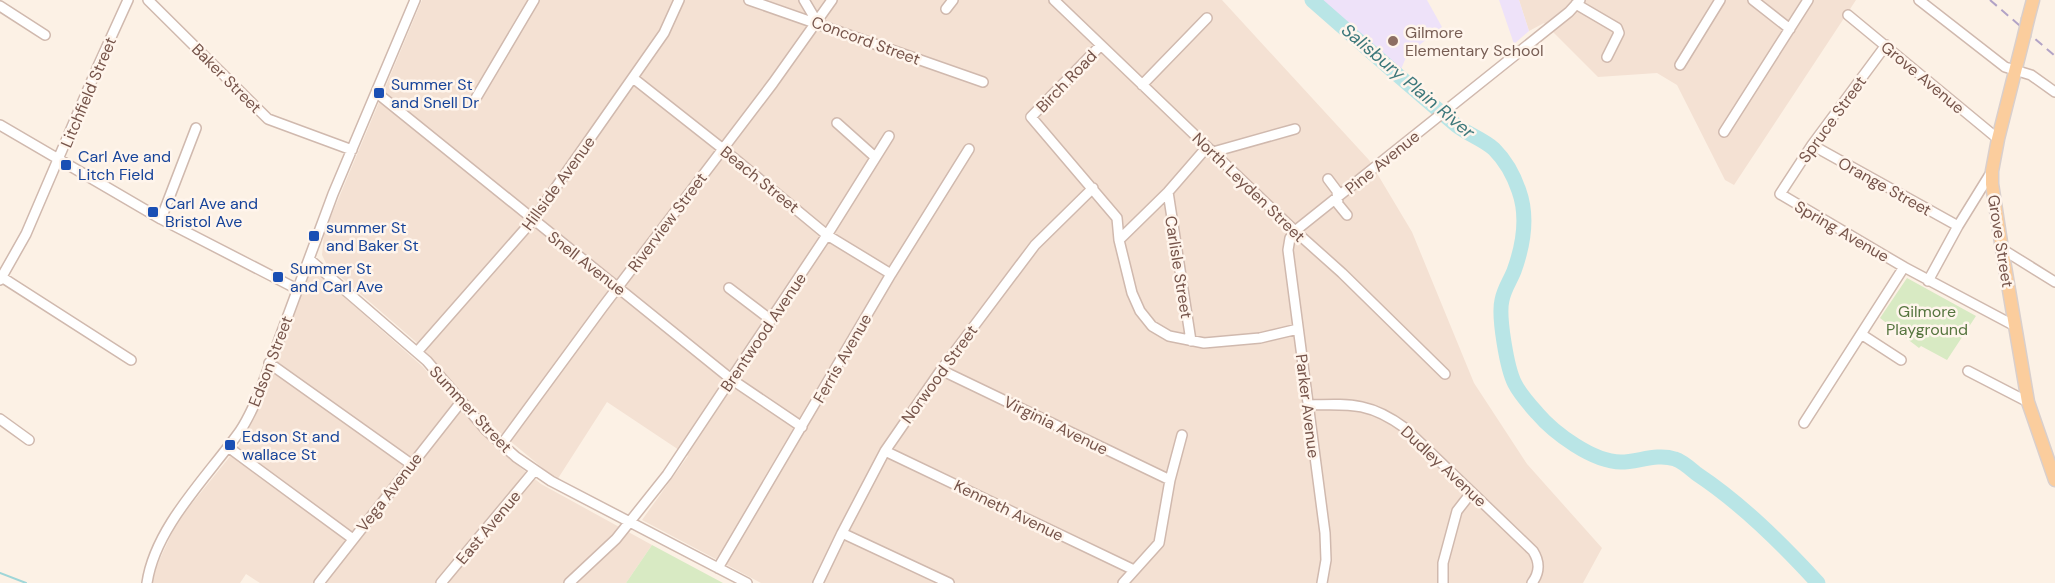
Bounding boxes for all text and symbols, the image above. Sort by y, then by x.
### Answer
street label: Concord Street [809,11,923,70]
water label: Salisbury Plain River [1336,18,1481,145]
place label: Gilmore Elementary School [1405,22,1543,61]
street label: Litchfield Street [56,34,121,151]
marker: Gilmore Elementary School [1386,34,1400,48]
street label: Grove Avenue [1877,36,1969,118]
street label: Baker Street [187,39,266,118]
street label: Birch Road [1031,46,1101,117]
street label: Spruce Street [1794,72,1871,167]
place label: Summer St and Snell Dr [391,74,479,113]
marker: Summer St and Snell Dr [372,86,386,100]
street label: Pine Avenue [1341,126,1424,199]
street label: North Leyden Street [1188,128,1310,247]
street label: Hillside Avenue [517,132,600,235]
street label: Beach Street [716,141,803,218]
place label: Carl Ave and Litch Field [78,146,171,185]
street label: Orange Street [1834,152,1935,221]
marker: Carl Ave and Litch Field [59,158,73,172]
street label: Riverview Street [623,168,712,276]
place label: Carl Ave and Bristol Ave [165,193,258,232]
street label: Grove Street [1983,193,2018,289]
street label: Spring Avenue [1791,196,1893,267]
marker: Carl Ave and Bristol Ave [146,205,160,219]
street label: Carlisle Street [1160,214,1197,320]
place label: summer St and Baker St [326,217,419,256]
street label: Snell Avenue [543,226,630,300]
marker: summer St and Baker St [307,229,321,243]
place label: Summer St and Carl Ave [290,258,383,297]
street label: Brentwood Avenue [716,269,811,396]
marker: Summer St and Carl Ave [271,270,285,284]
park label: Gilmore Playground [1886,301,1968,340]
street label: Ferris Avenue [808,310,876,407]
street label: Edson Street [244,313,297,409]
street label: Norwood Street [897,321,982,428]
street label: Parker Avenue [1291,353,1324,459]
street label: Summer Street [425,361,516,457]
street label: Virginia Avenue [1000,391,1111,460]
street label: Dudley Avenue [1396,421,1491,512]
place label: Edson St and wallace St [242,426,340,465]
marker: Edson St and wallace St [223,438,237,452]
street label: Vega Avenue [352,448,427,536]
street label: Kenneth Avenue [951,475,1067,546]
street label: East Avenue [451,486,525,569]

